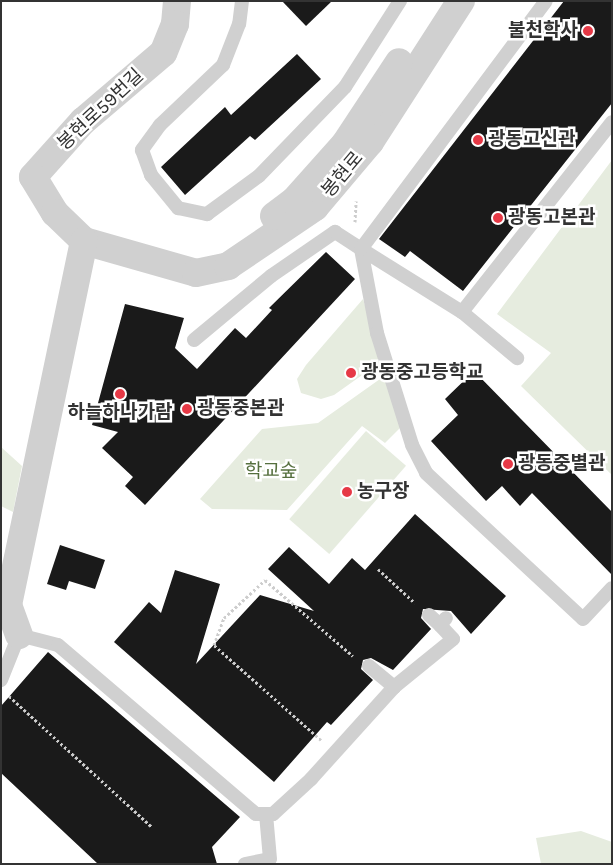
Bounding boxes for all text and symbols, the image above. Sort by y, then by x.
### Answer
place label: 불천학사 [508,20,578,42]
marker: 불천학사 [582,25,594,37]
street label: 봉현로59번길 [53,64,149,156]
place label: 광동고신관 [488,129,575,151]
marker: 광동고신관 [472,134,484,146]
street label: 봉현로 [317,148,369,202]
place label: 광동고본관 [508,207,595,229]
marker: 광동고본관 [492,212,504,224]
place label: 광동중고등학교 [361,362,483,384]
marker: 광동중고등학교 [345,367,357,379]
marker: 하늘하나가람 [114,388,126,400]
place label: 광동중본관 [197,398,284,420]
place label: 하늘하나가람 [68,402,172,424]
marker: 광동중본관 [181,403,193,415]
place label: 광동중별관 [518,453,605,475]
marker: 광동중별관 [502,458,514,470]
park label: 학교숲 [245,461,297,483]
place label: 농구장 [357,481,409,503]
marker: 농구장 [341,486,353,498]

